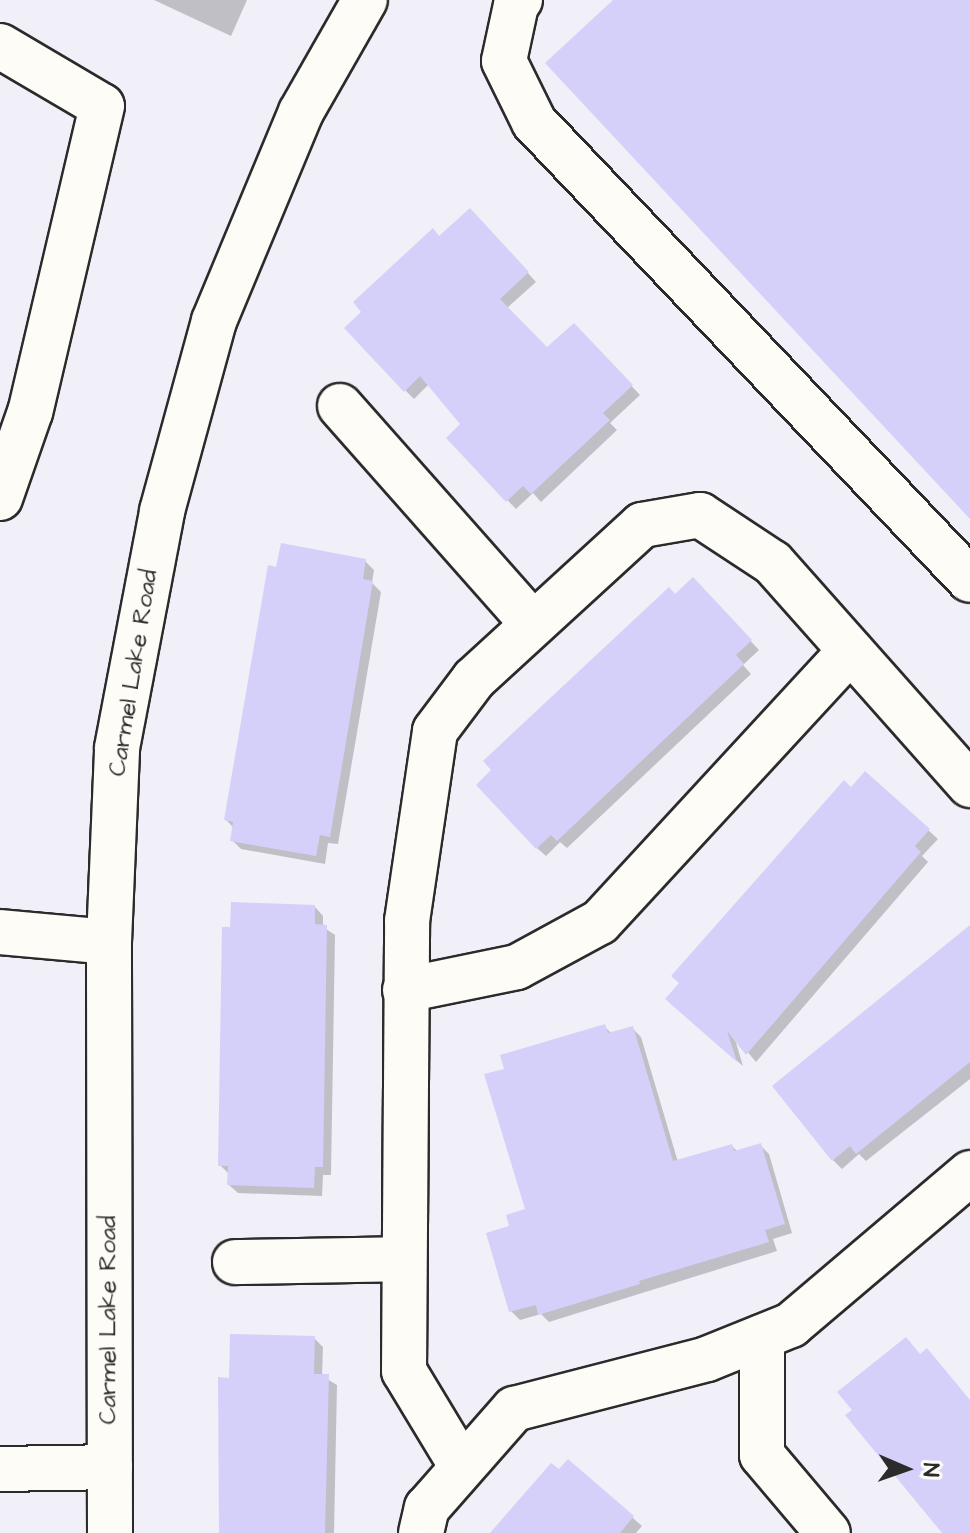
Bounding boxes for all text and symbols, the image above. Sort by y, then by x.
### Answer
street label: Carmel Lake Road [103,568,165,778]
street label: Carmel Lake Road [95,1216,123,1424]
north arrow [866,1429,946,1509]
text: N [915,1462,946,1477]

